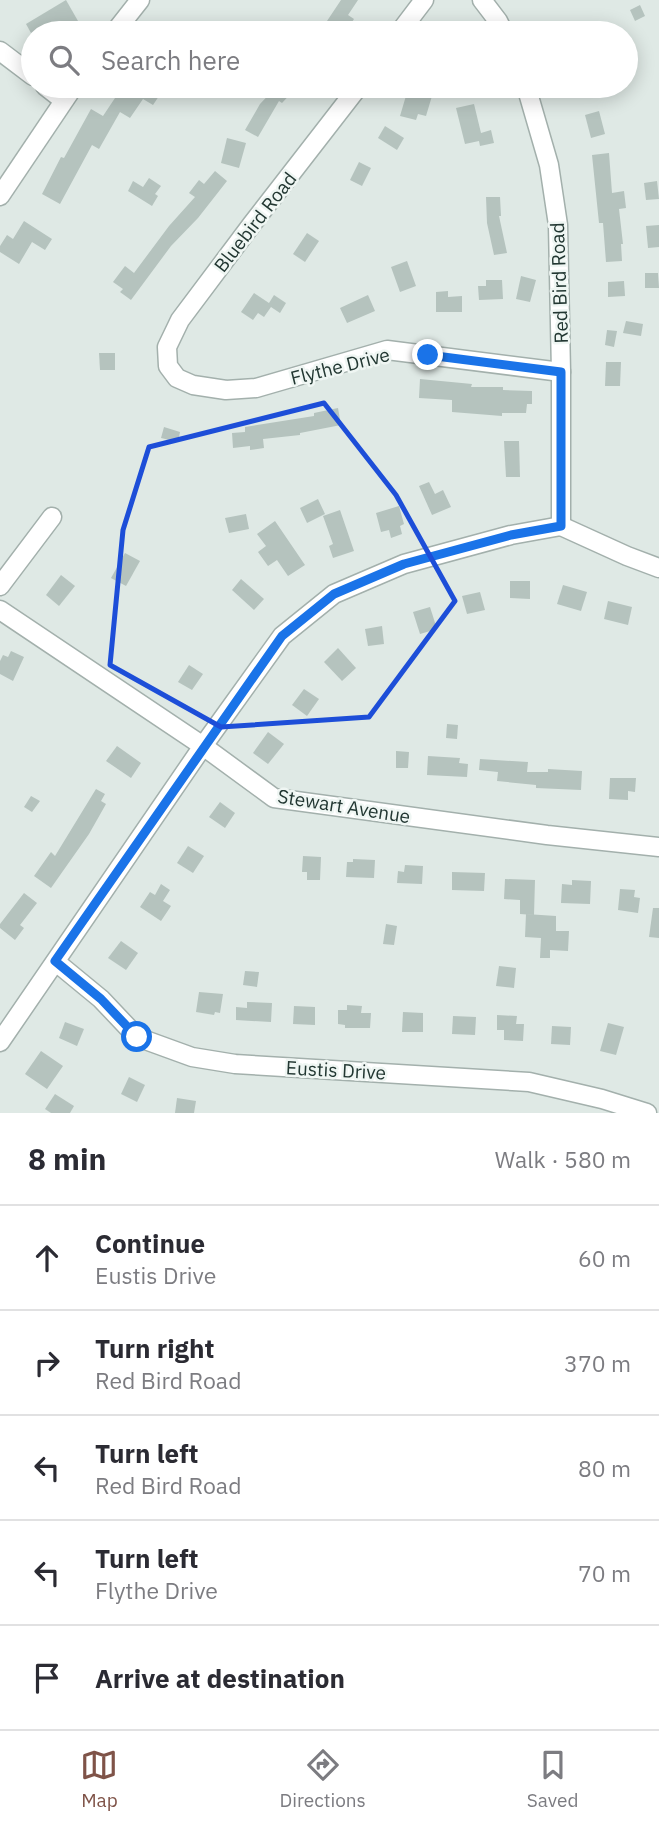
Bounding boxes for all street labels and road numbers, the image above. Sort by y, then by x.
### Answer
street label: Bluebird Road [208,167,302,277]
street label: Red Bird Road [545,222,573,344]
street label: Flythe Drive [288,342,392,390]
street label: Stewart Avenue [276,784,412,828]
street label: Eustis Drive [285,1055,387,1085]

